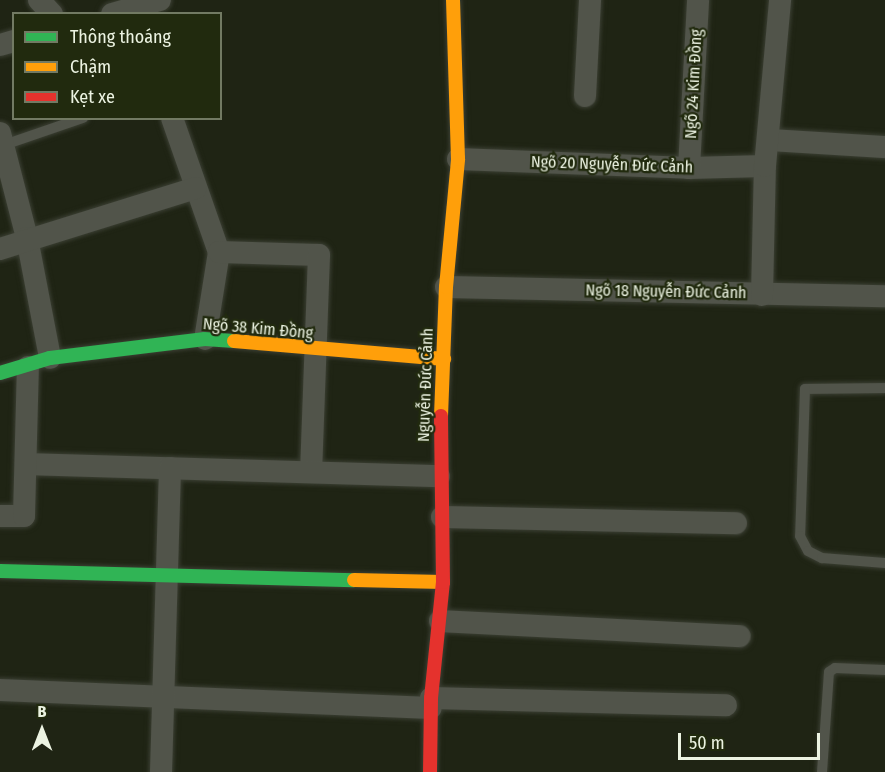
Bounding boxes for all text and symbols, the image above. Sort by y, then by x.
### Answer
legend [12,12,222,120]
text: Thông thoáng [70,26,171,48]
street label: Ngõ 24 Kim Đồng [682,29,706,139]
text: Chậm [70,56,111,78]
text: Kẹt xe [70,86,115,108]
street label: Ngõ 20 Nguyễn Đức Cảnh [531,153,693,177]
street label: Ngõ 18 Nguyễn Đức Cảnh [585,281,747,303]
street label: Ngõ 38 Kim Đồng [202,315,314,343]
street label: Nguyễn Đức Cảnh [414,328,438,442]
north arrow [12,700,72,760]
text: B [38,702,46,721]
scale bar [681,721,824,759]
text: 50 m [689,732,725,754]

